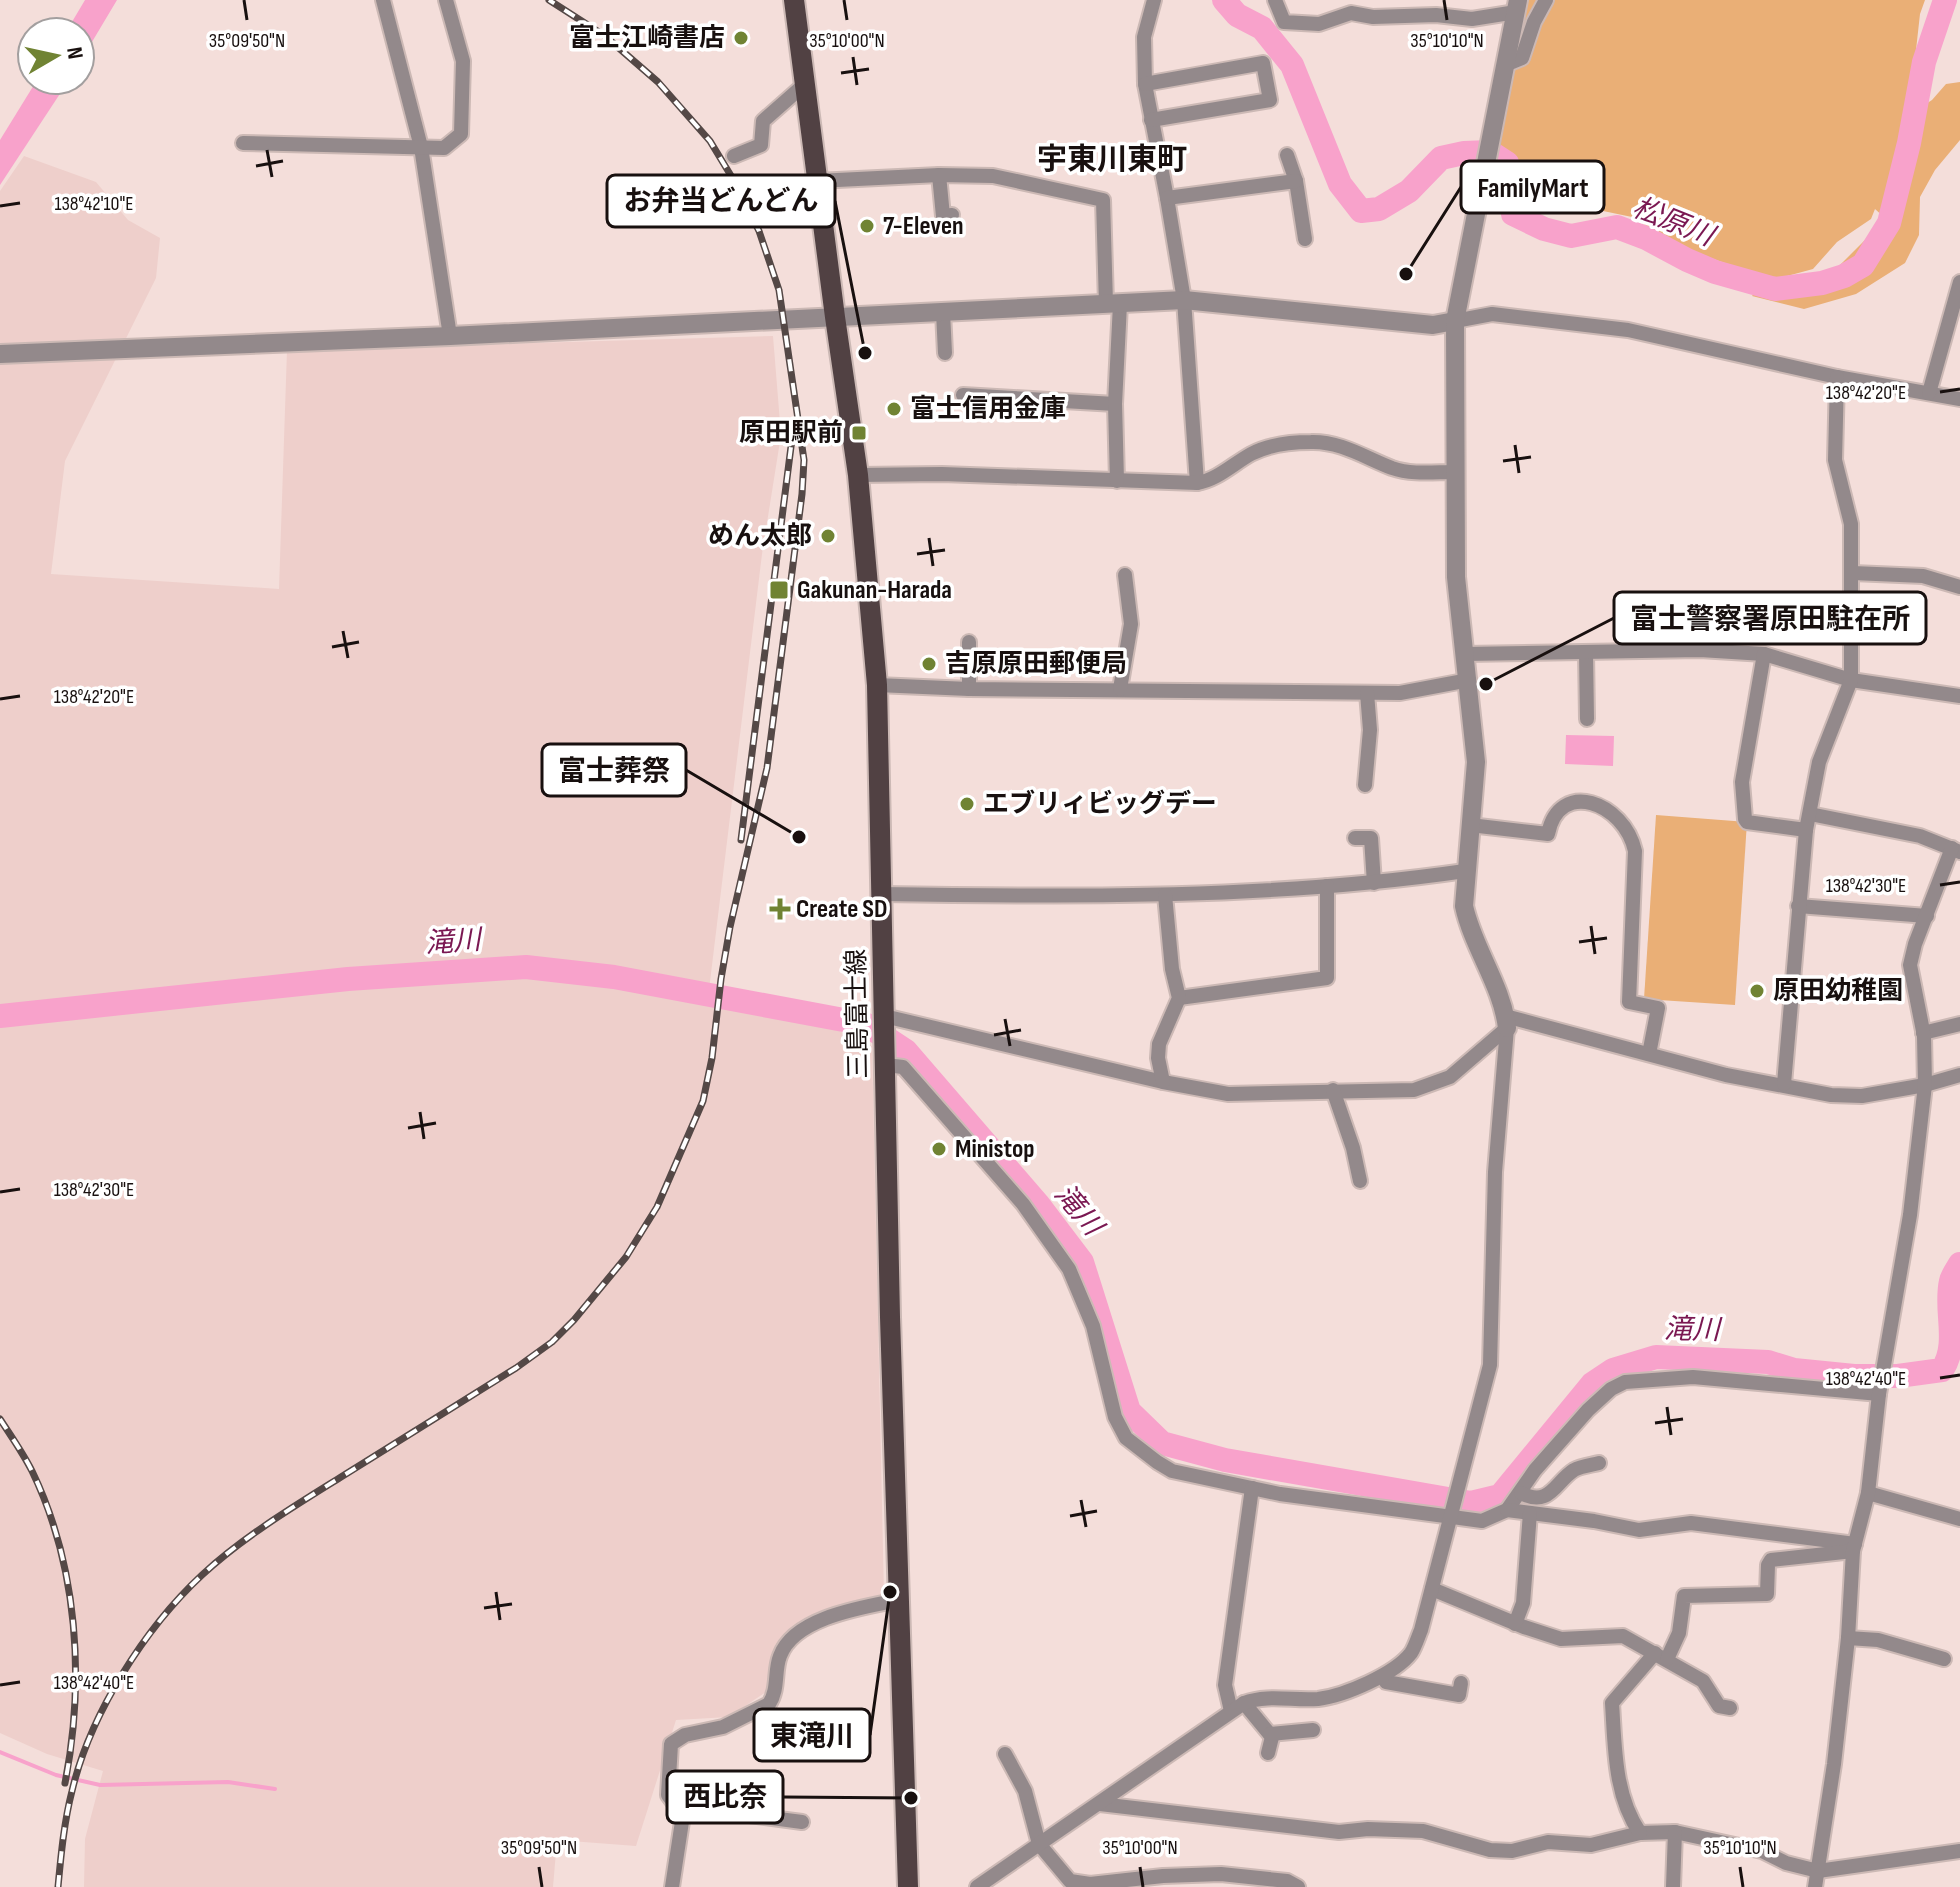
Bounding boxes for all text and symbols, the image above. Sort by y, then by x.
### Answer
north arrow [16,16,96,96]
place label: 富士江崎書店 [569,23,725,54]
text: 35°09'50"N [209,29,285,53]
marker: 富士江崎書店 [732,29,750,47]
text: 35°10'00"N [809,29,885,53]
text: 35°10'10"N [1410,29,1484,53]
text: N [60,45,89,61]
district label: 宇東川東町 [1037,142,1187,178]
callout: FamilyMart [1461,161,1604,213]
text: FamilyMart [1477,172,1589,205]
callout: お弁当どんどん [607,175,835,227]
text: お弁当どんどん [623,185,819,218]
water label: 松原川 [1628,191,1721,254]
text: 138°42'10"E [54,192,134,216]
place label: 7-Eleven [883,211,964,242]
marker: 7-Eleven [858,217,876,235]
text: 138°42'20"E [1826,381,1906,405]
place label: 富士信用金庫 [910,394,1066,425]
marker: 富士信用金庫 [885,400,903,418]
place label: 原田駅前 [739,418,843,449]
marker: 原田駅前 [850,424,868,442]
place label: めん太郎 [708,521,812,552]
marker: めん太郎 [819,527,837,545]
place label: Gakunan-Harada [797,575,952,606]
marker: Gakunan-Harada [768,579,790,601]
callout: 富士警察署原田駐在所 [1614,592,1926,644]
text: 富士警察署原田駐在所 [1630,603,1910,636]
place label: 吉原原田郵便局 [945,649,1127,680]
marker: 吉原原田郵便局 [920,655,938,673]
text: 138°42'20"E [54,685,134,709]
callout: 富士葬祭 [542,744,686,796]
text: 富士葬祭 [558,755,670,788]
place label: エブリィビッグデー [983,789,1217,820]
marker: エブリィビッグデー [958,795,976,813]
text: 138°42'30"E [1826,874,1906,898]
place label: Create SD [796,894,888,925]
marker: Create SD [771,900,789,918]
water label: 滝川 [424,923,485,960]
street label: 三島富士線 [841,949,875,1079]
place label: 原田幼稚園 [1773,976,1903,1007]
marker: 原田幼稚園 [1748,982,1766,1000]
place label: Ministop [955,1134,1035,1165]
marker: Ministop [930,1140,948,1158]
text: 138°42'30"E [54,1178,134,1202]
water label: 滝川 [1047,1178,1111,1244]
water label: 滝川 [1664,1313,1723,1347]
text: 138°42'40"E [1826,1367,1906,1391]
text: 138°42'40"E [54,1671,134,1695]
callout: 東滝川 [754,1709,870,1761]
text: 東滝川 [770,1720,854,1753]
callout: 西比奈 [667,1771,783,1823]
text: 西比奈 [683,1781,767,1814]
text: 35°09'50"N [501,1836,577,1860]
text: 35°10'00"N [1102,1836,1178,1860]
text: 35°10'10"N [1703,1836,1777,1860]

